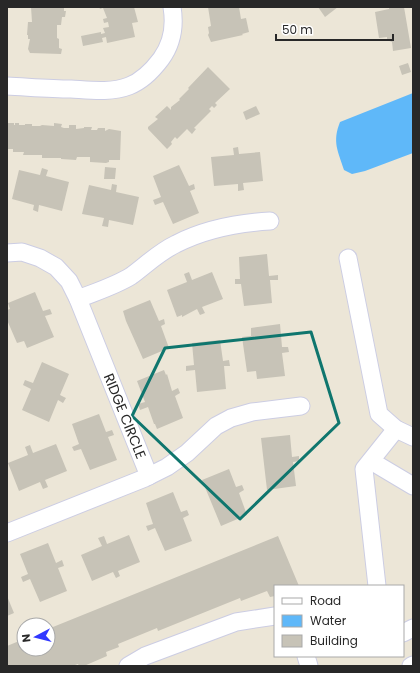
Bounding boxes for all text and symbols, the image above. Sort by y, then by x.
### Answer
scale bar [276,16,393,42]
text: 50 m [282,21,313,38]
street label: RIDGE CIRCLE [99,370,151,462]
legend [274,585,404,657]
text: Road [310,592,341,609]
text: Water [310,612,347,629]
north arrow [16,617,56,657]
text: Building [310,632,358,649]
text: N [18,633,35,643]

